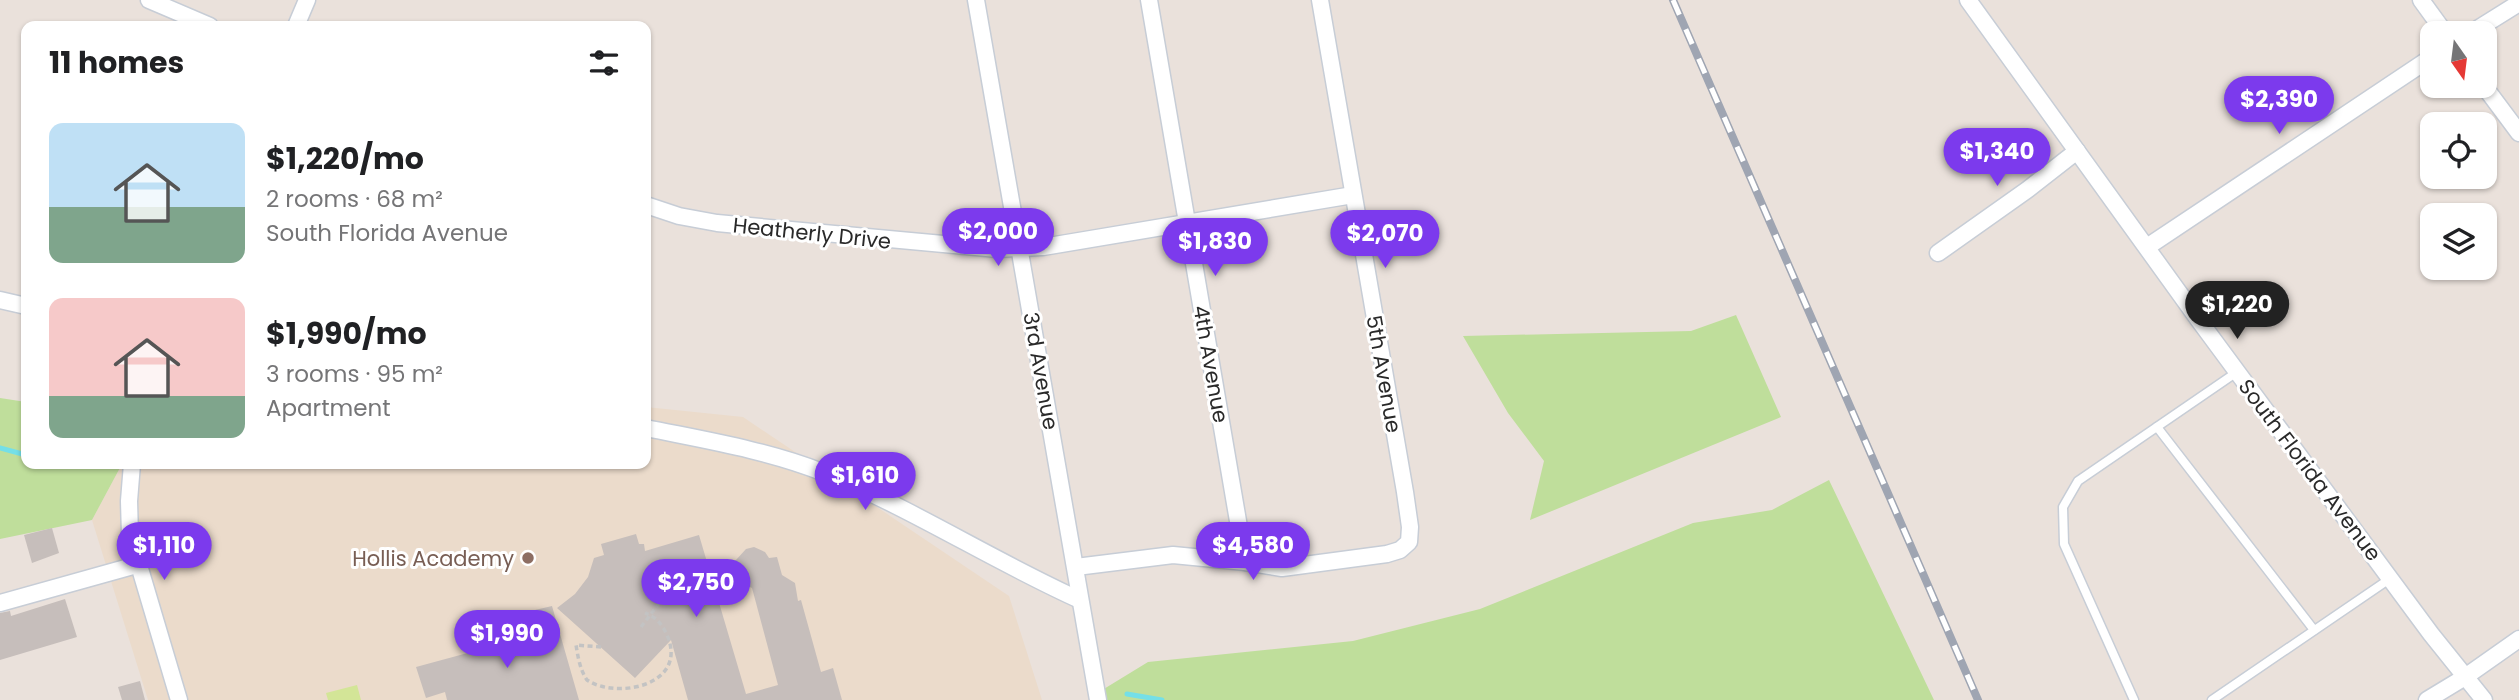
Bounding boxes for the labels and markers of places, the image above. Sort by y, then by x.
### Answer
pin: $2,390 [2222,76,2336,136]
pin: $1,340 [1940,128,2054,188]
pin: $2,000 [941,208,1055,268]
pin: $2,070 [1328,210,1442,270]
pin: $1,830 [1158,218,1272,278]
pin: $1,220 [2180,282,2294,341]
pin: $1,610 [808,452,922,512]
pin: $1,110 [107,522,221,582]
pin: $4,580 [1196,522,1310,582]
place label: Hollis Academy [352,544,514,573]
marker: Hollis Academy [520,550,536,566]
pin: $2,750 [639,560,753,619]
pin: $1,990 [450,610,564,670]

